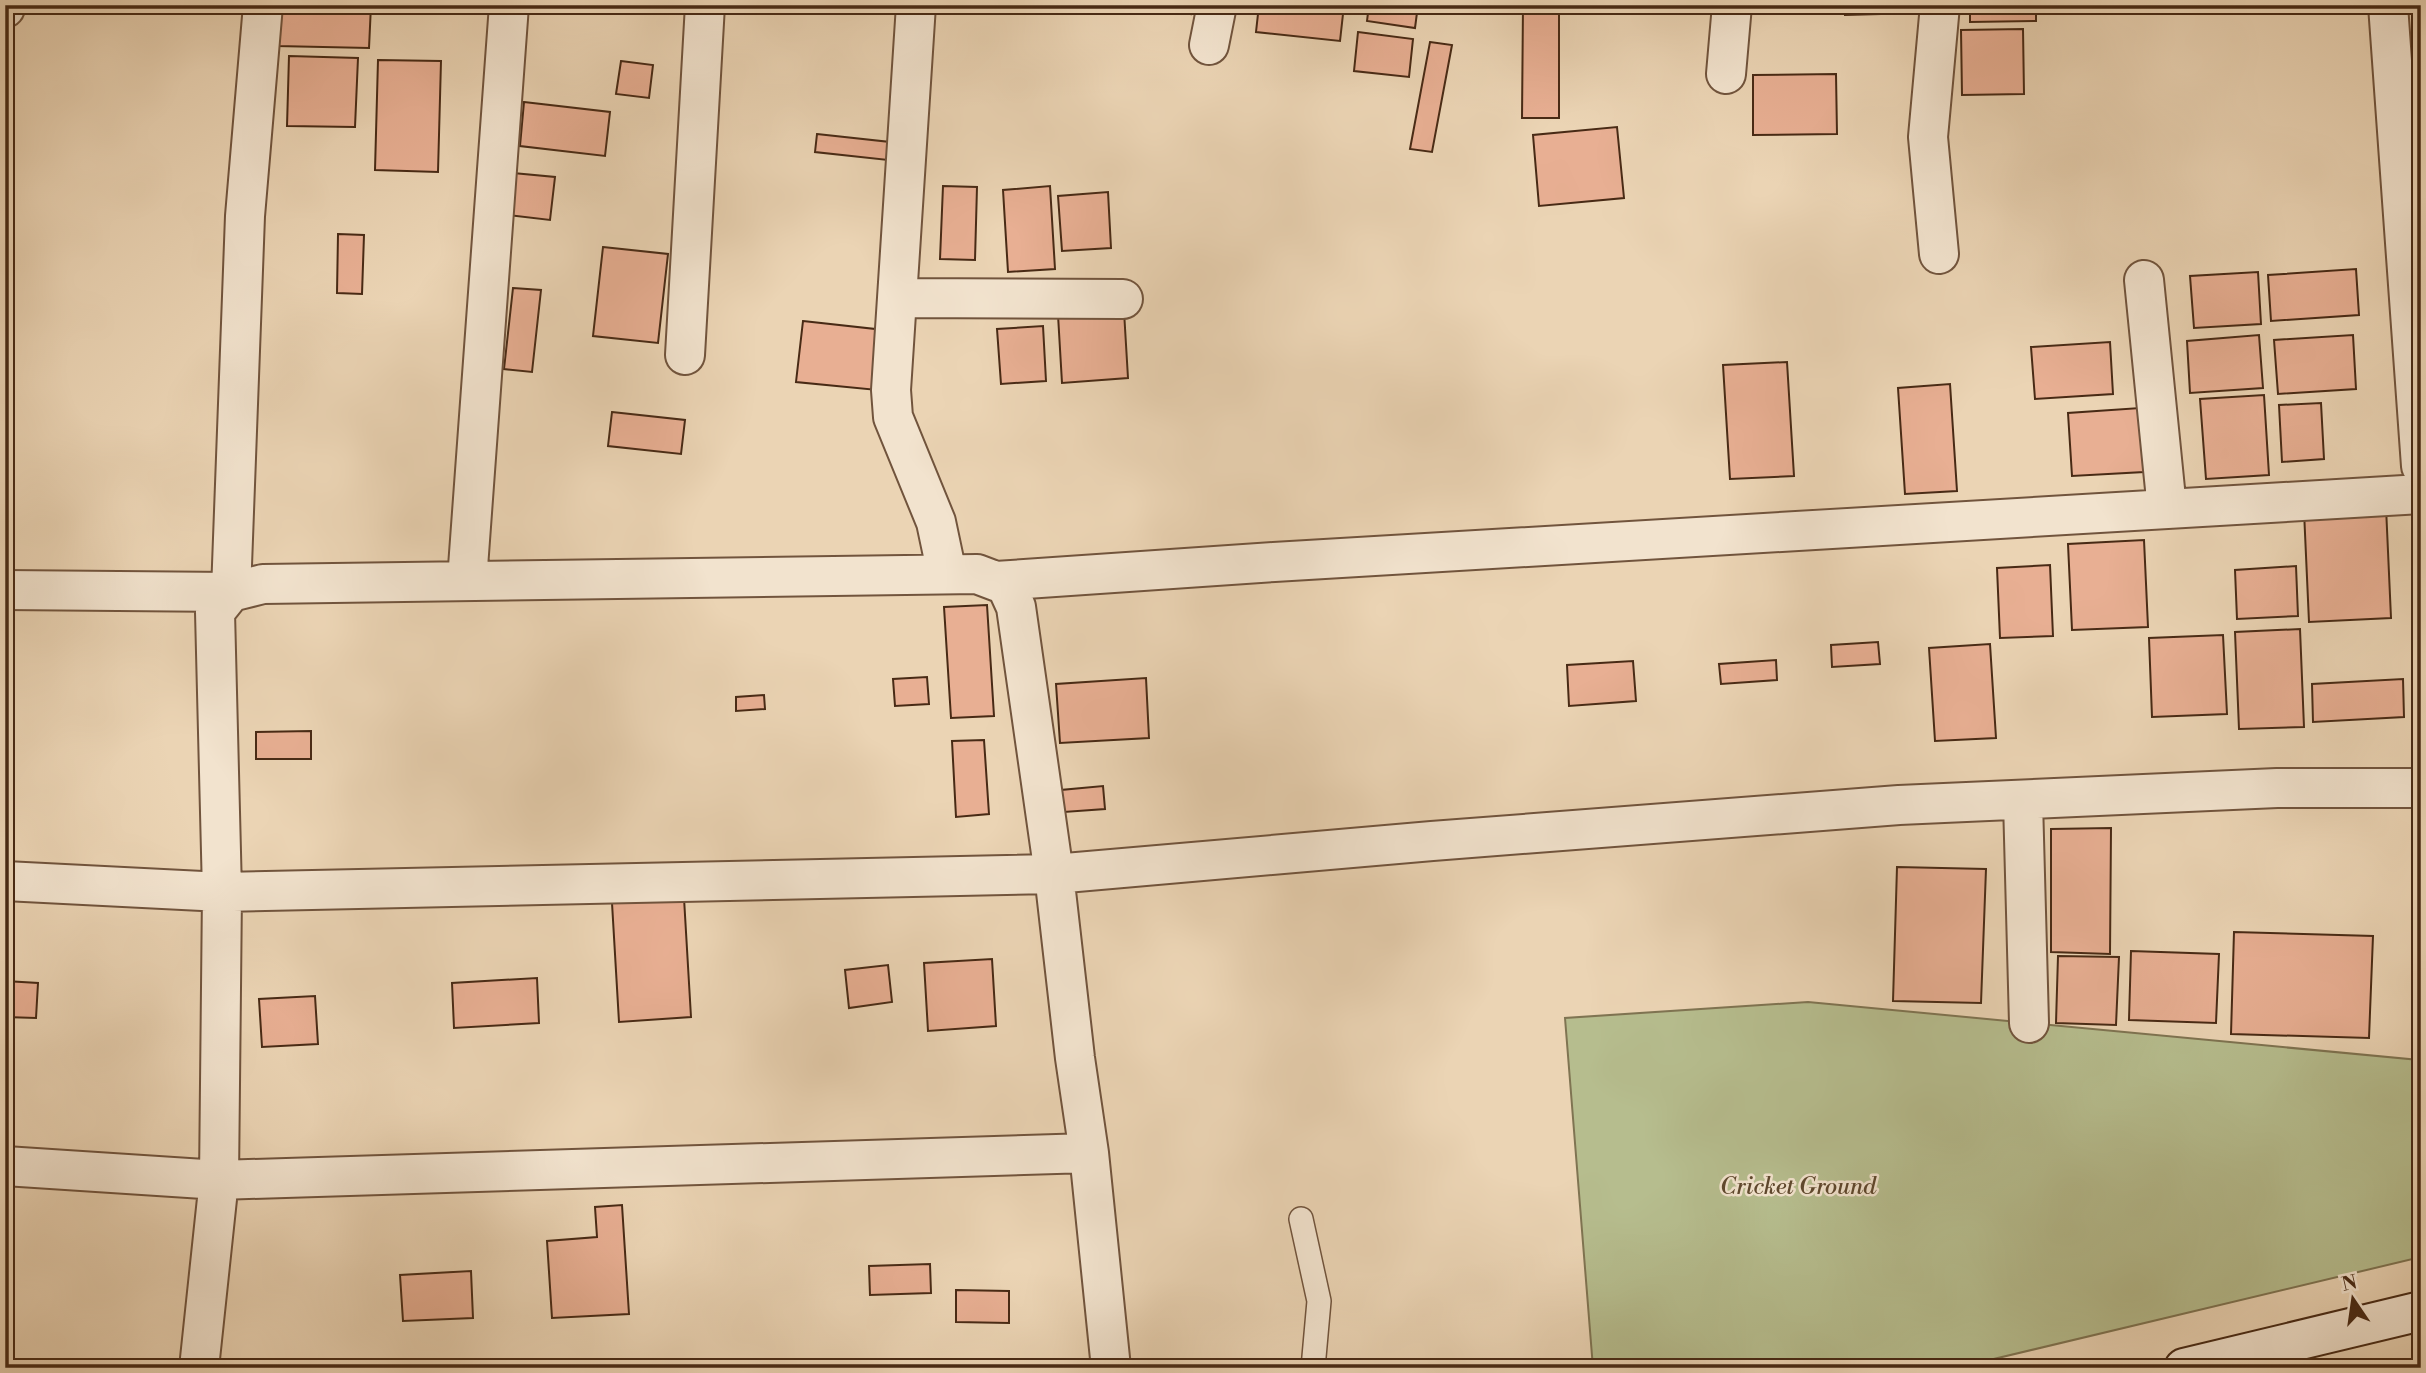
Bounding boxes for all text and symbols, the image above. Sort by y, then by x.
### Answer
park label: Cricket Ground [1720,1173,1877,1201]
north arrow [2318,1264,2388,1334]
text: N [2339,1270,2359,1297]

